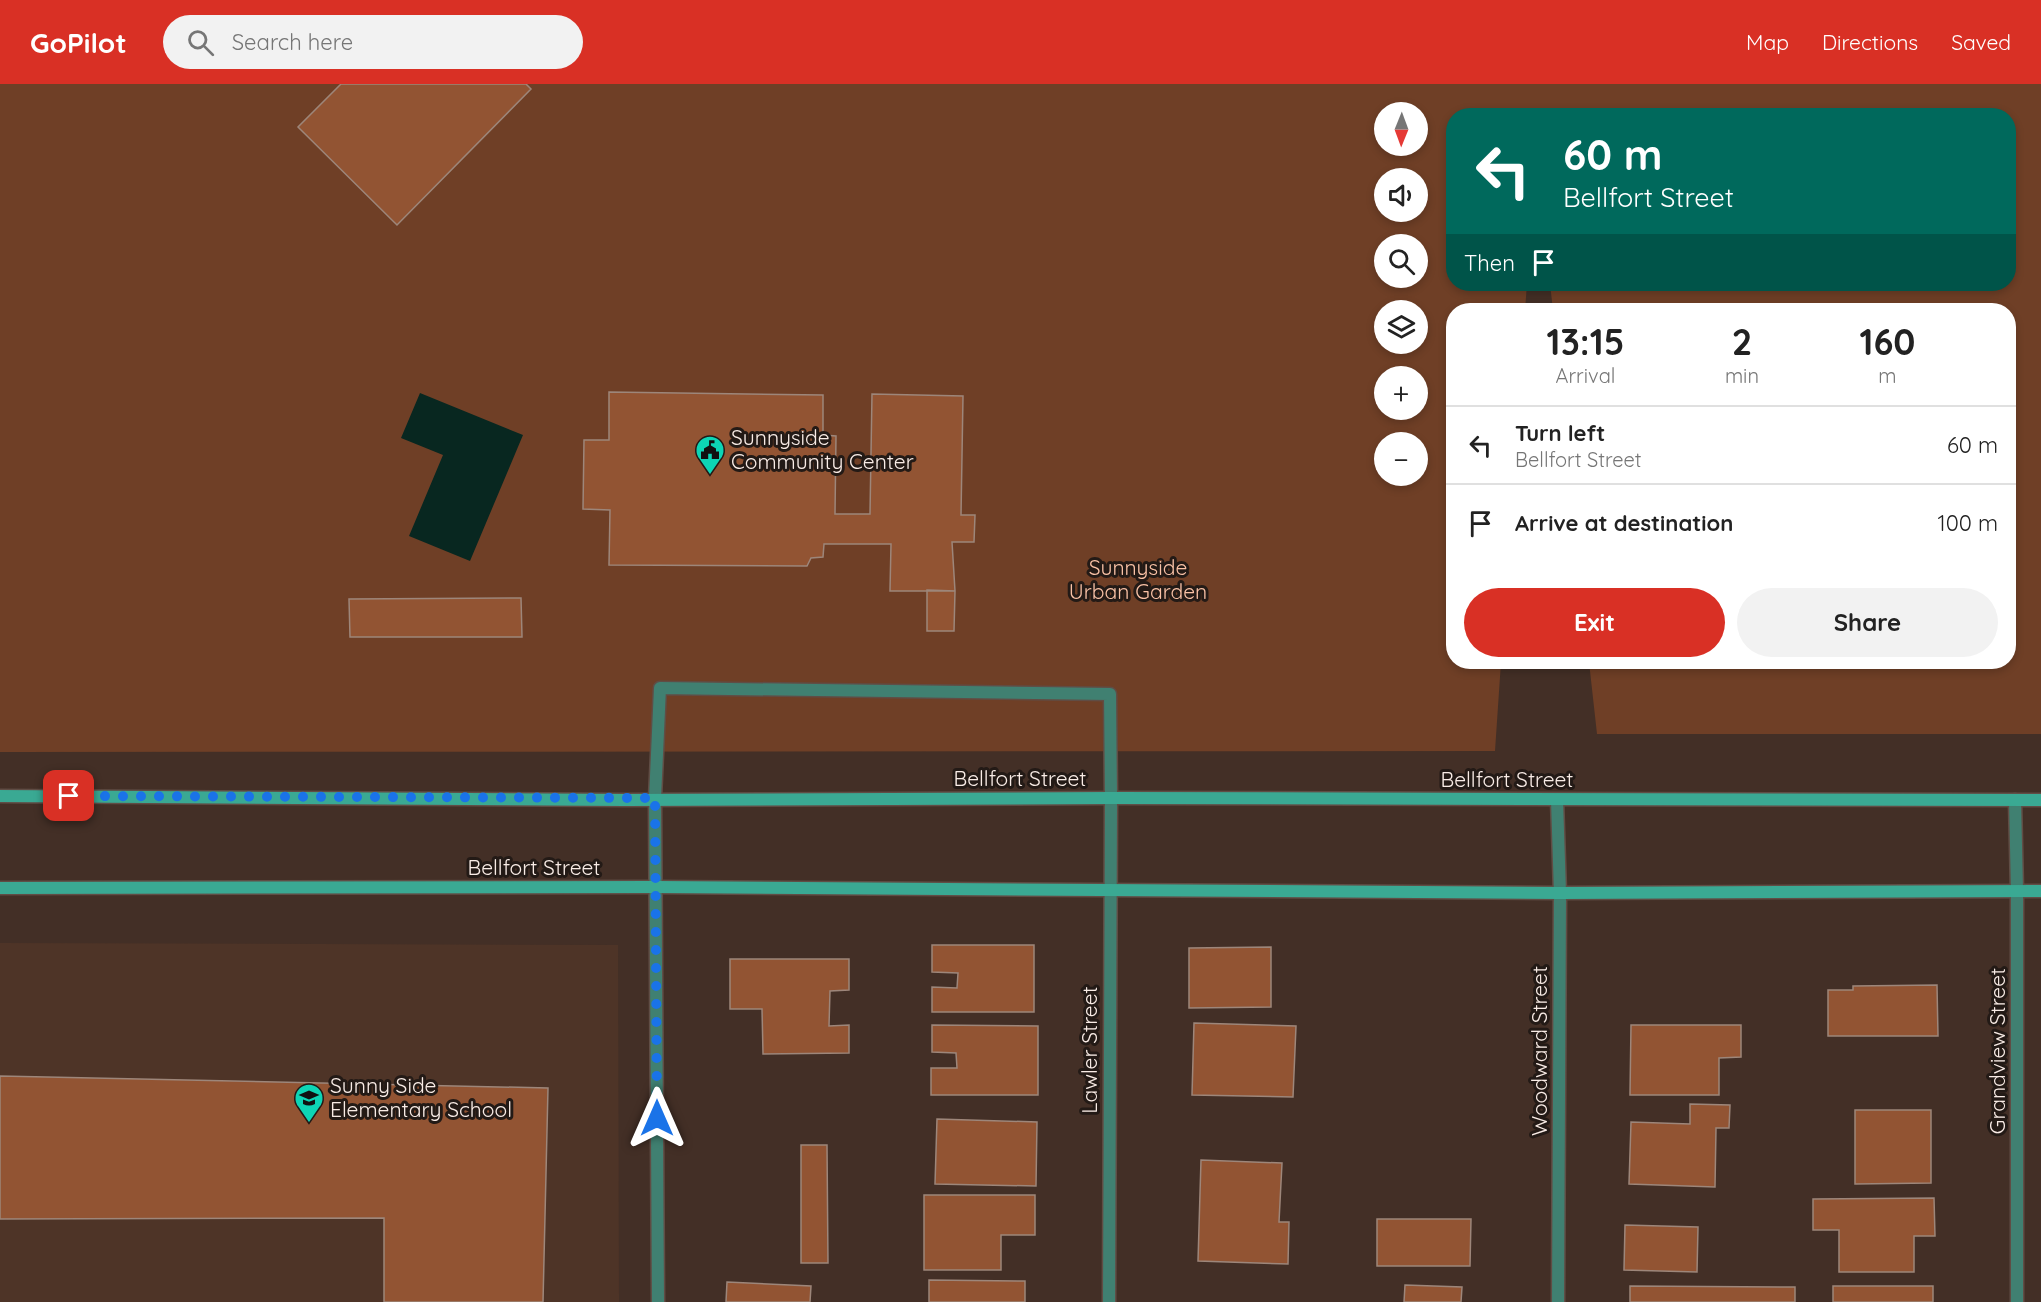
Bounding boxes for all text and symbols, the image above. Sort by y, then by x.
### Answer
search box [163,15,583,69]
text: GoPilot [30,25,127,60]
icon: search [184,26,217,59]
text: Search here [232,28,353,56]
text: Map [1746,29,1789,55]
text: Directions [1822,29,1918,55]
text: Saved [1951,29,2011,55]
north arrow [1374,102,1428,156]
map controls [1374,102,1428,486]
text: 60 m [1563,128,1663,181]
icon: left [1464,132,1542,210]
button: sound [1374,168,1428,222]
text: Bellfort Street [1563,180,1734,214]
button: search [1374,234,1428,288]
icon: arrive [1527,246,1560,279]
text: Then [1464,249,1515,277]
button: layers [1374,300,1428,354]
text: 13:15 [1546,319,1624,364]
text: 2 [1732,319,1752,364]
text: 160 [1859,319,1915,364]
text: Arrival [1555,363,1615,388]
text: min [1725,363,1759,388]
text: m [1878,363,1897,388]
button: + [1374,366,1428,420]
text: Turn left [1515,419,1605,447]
place label: Sunnyside Community Center [731,424,914,474]
icon: left [1464,429,1497,462]
text: 60 m [1947,431,1998,459]
button: − [1374,432,1428,486]
public building icon: Sunnyside Community Center [694,434,726,476]
text: Bellfort Street [1515,447,1642,472]
icon: arrive [1464,507,1497,540]
text: Arrive at destination [1515,509,1733,537]
text: 100 m [1938,509,1998,537]
park label: Sunnyside Urban Garden [1069,554,1207,604]
button: Exit [1464,588,1725,657]
button: Share [1737,588,1998,657]
street label: Bellfort Street [954,765,1086,791]
street label: Bellfort Street [1441,766,1573,792]
pin [43,770,94,821]
icon: arrive [52,779,85,812]
street label: Bellfort Street [468,854,600,880]
street label: Woodward Street [1526,966,1552,1136]
street label: Grandview Street [1984,968,2010,1134]
street label: Lawler Street [1076,986,1102,1114]
place label: Sunny Side Elementary School [330,1072,512,1122]
school or university icon: Sunny Side Elementary School [293,1082,325,1124]
position arrow [625,1086,689,1150]

